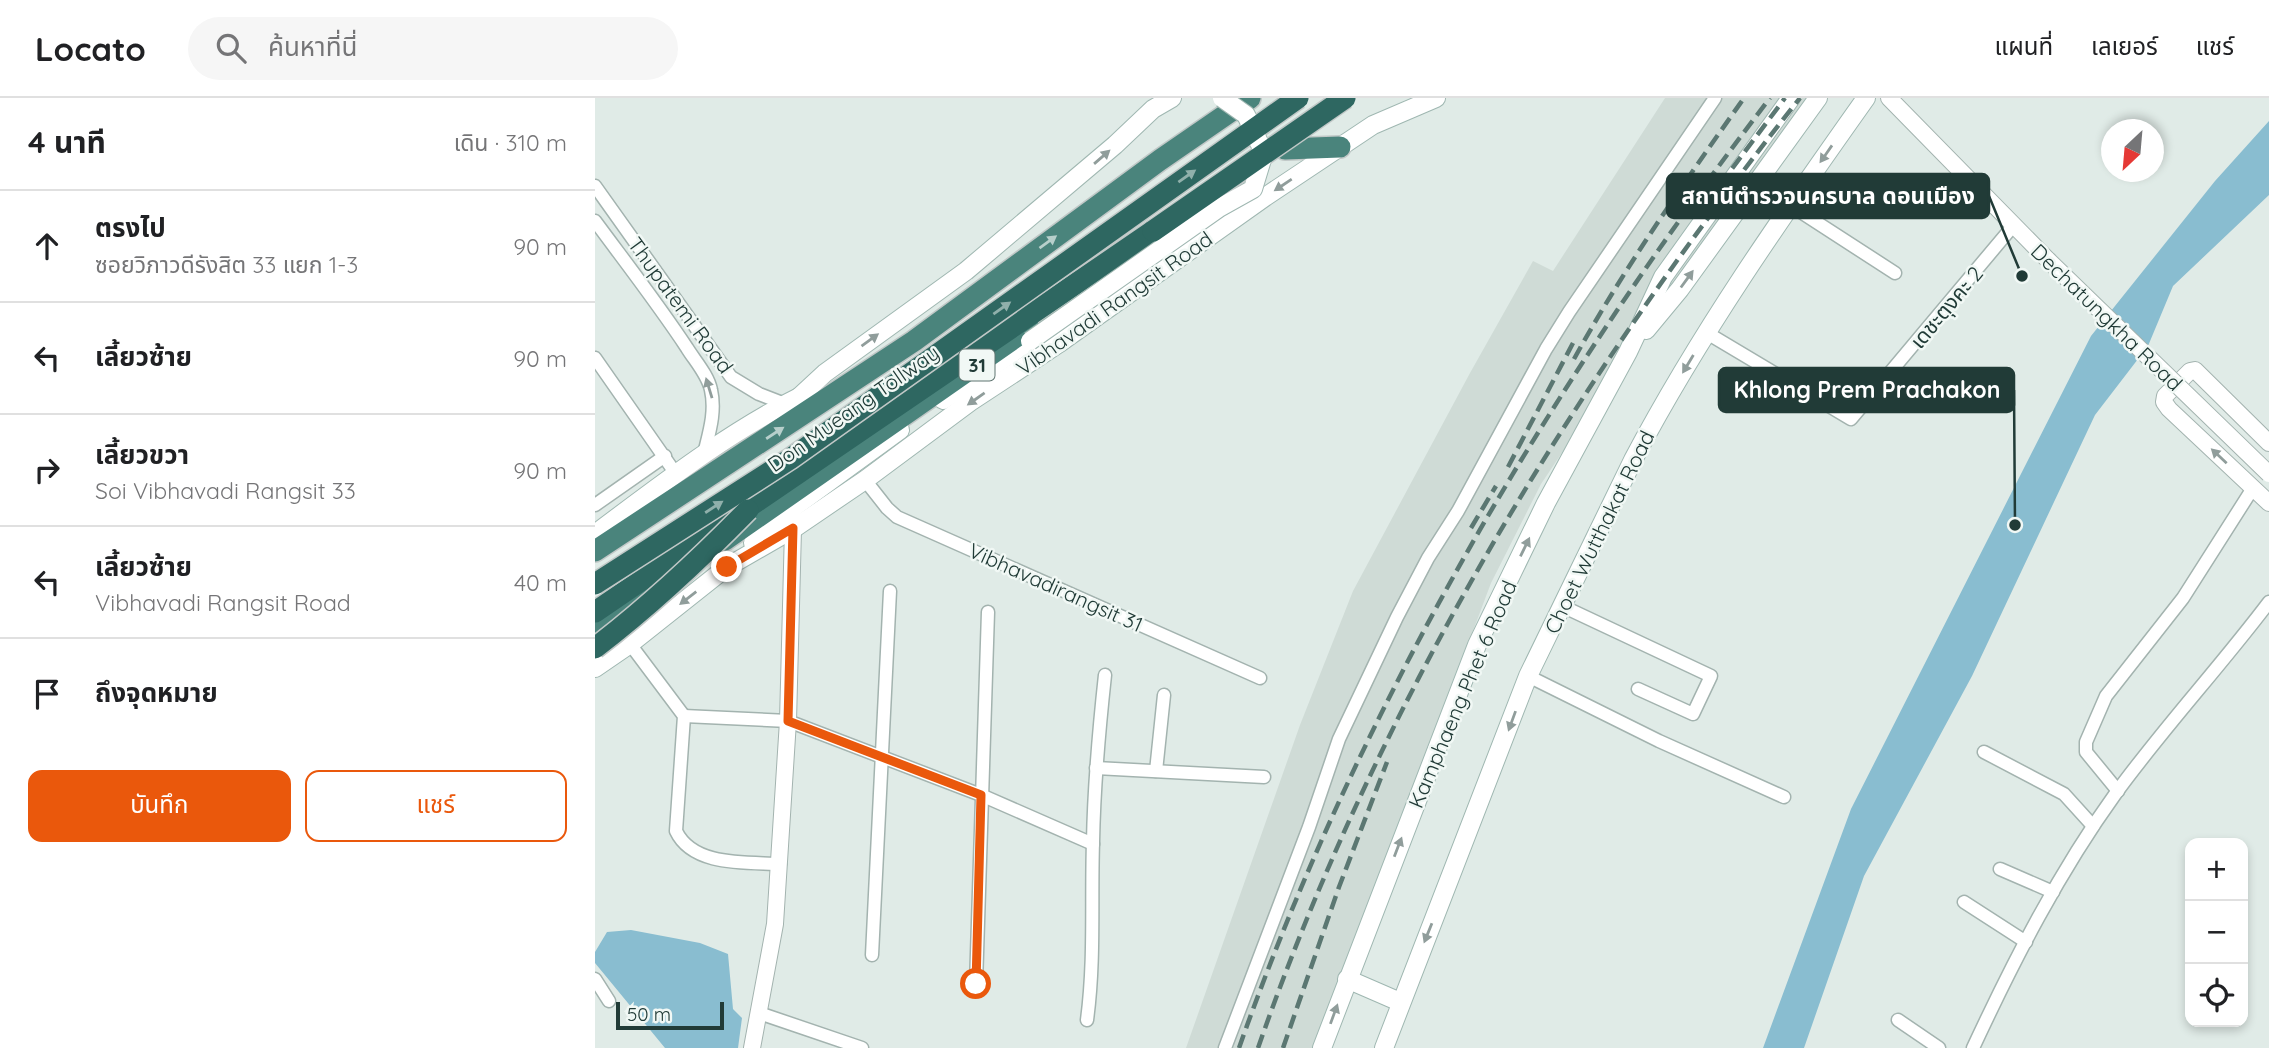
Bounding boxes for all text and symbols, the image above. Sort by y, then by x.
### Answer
search box [188,17,678,80]
text: Locato [35,28,146,69]
icon: search [212,29,250,67]
text: ค้นหาที่นี่ [268,30,357,63]
text: แผนที่ [1995,31,2053,61]
text: เลเยอร์ [2091,31,2158,61]
text: แชร์ [2196,31,2234,61]
north arrow [2101,119,2164,182]
text: 4 นาที [28,123,106,161]
text: เดิน · 310 m [454,128,567,157]
one-way arrow [1820,145,1834,163]
one-way arrow [1093,150,1110,165]
one-way arrow [1178,169,1196,183]
callout: สถานีตำรวจนครบาล ดอนเมือง [1667,174,1989,218]
one-way arrow [1273,179,1293,192]
text: สถานีตำรวจนครบาล ดอนเมือง [1681,181,1975,210]
text: ตรงไป [95,211,166,244]
street label: Vibhavadi Rangsit Road [1011,225,1217,381]
icon: ahead [28,227,66,265]
text: 90 m [513,232,567,261]
street label: Thupatemi Road [623,232,739,378]
one-way arrow [1039,235,1057,249]
street label: Dechatungkha Road [2026,238,2188,396]
text: ซอยวิภาวดีรังสิต 33 แยก 1-3 [95,250,358,279]
street label: เดชะตุงคะ 2 [1904,261,1989,354]
one-way arrow [1679,271,1694,289]
one-way arrow [993,301,1011,315]
one-way arrow [861,333,879,347]
icon: left [28,339,66,377]
street label: Don Mueang Tollway [762,339,944,477]
text: เลี้ยวซ้าย [95,340,192,373]
text: 90 m [513,344,567,373]
road number: 31 [959,350,995,380]
one-way arrow [1682,355,1695,374]
callout: Khlong Prem Prachakon [1719,368,2014,412]
text: Khlong Prem Prachakon [1734,375,2000,404]
one-way arrow [703,377,713,398]
one-way arrow [967,392,985,406]
one-way arrow [765,426,784,439]
street label: Choet Wutthakat Road [1538,426,1660,638]
text: เลี้ยวขวา [95,438,189,471]
one-way arrow [2211,448,2228,465]
icon: right [28,451,66,489]
text: 90 m [513,456,567,485]
text: Soi Vibhavadi Rangsit 33 [95,476,356,505]
one-way arrow [705,501,724,514]
street label: Vibhavadirangsit 31 [965,537,1147,637]
one-way arrow [1519,537,1531,557]
text: เลี้ยวซ้าย [95,550,192,583]
route end [711,551,742,582]
icon: left [28,563,66,601]
text: 40 m [514,568,567,597]
street label: Kamphaeng Phet 6 Road [1402,576,1522,812]
text: Vibhavadi Rangsit Road [95,588,351,617]
one-way arrow [680,590,697,605]
icon: arrive [28,675,66,713]
text: ถึงจุดหมาย [95,676,218,709]
one-way arrow [1506,711,1517,732]
button: บันทึก [28,770,291,842]
button: แชร์ [305,770,567,842]
one-way arrow [1393,836,1404,857]
map controls [2185,838,2248,1027]
button: + [2185,838,2248,901]
button: − [2185,901,2248,964]
one-way arrow [1422,922,1433,943]
button: locate [2185,964,2248,1027]
route start [960,968,991,999]
scale bar [616,999,725,1031]
text: 50 m [627,1002,671,1026]
one-way arrow [1329,1003,1340,1024]

